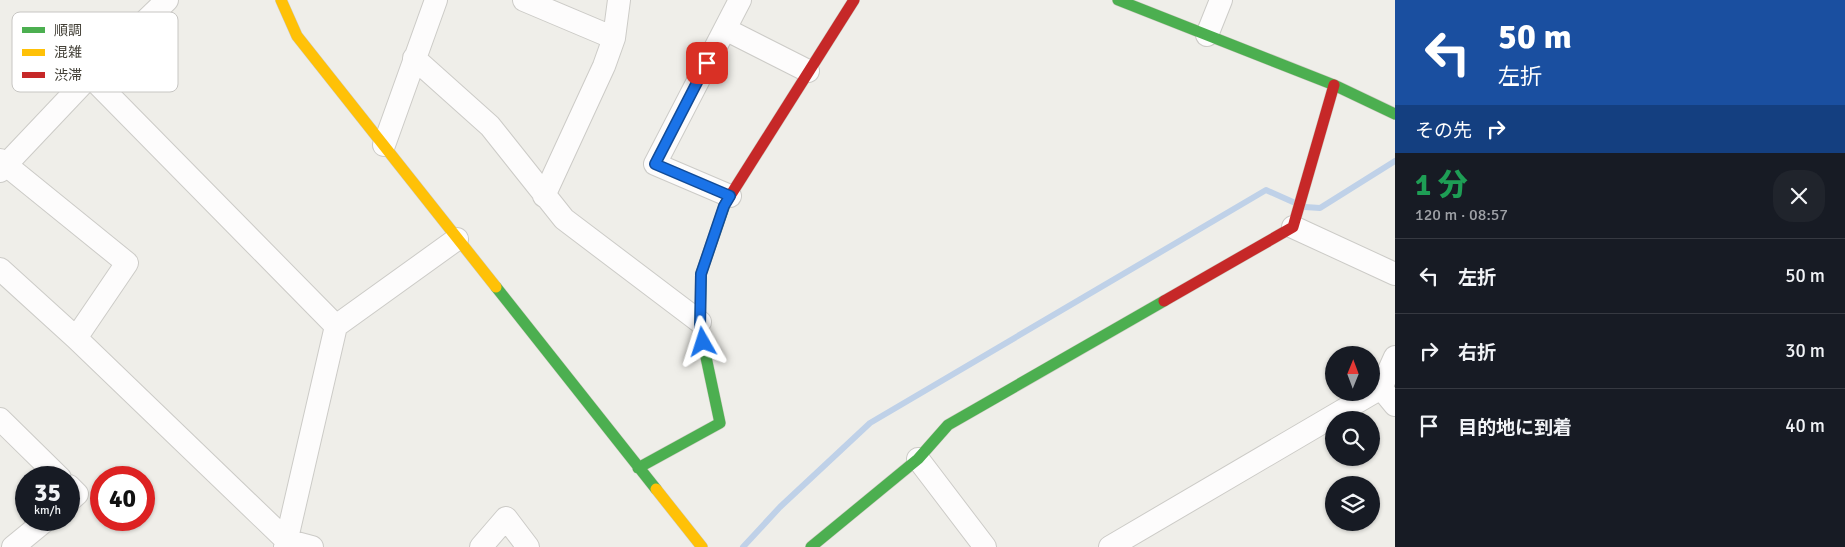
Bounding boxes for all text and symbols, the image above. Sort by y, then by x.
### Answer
legend [12,12,178,92]
text: 50 m [1498,15,1572,58]
icon: left [1415,20,1480,85]
text: 順調 [54,22,82,39]
pin [686,42,728,84]
text: 混雑 [54,44,82,61]
icon: arrive [693,49,721,77]
text: 左折 [1498,63,1542,90]
text: 渋滞 [54,67,82,84]
icon: right [1482,115,1510,143]
text: その先 [1415,119,1472,143]
text: 1 分 [1415,167,1468,204]
button: close [1773,170,1825,222]
text: 120 m · 08:57 [1415,205,1508,225]
icon: left [1415,262,1443,290]
text: 50 m [1785,264,1825,288]
text: 左折 [1458,266,1496,290]
position arrow [676,315,728,367]
icon: right [1415,337,1443,365]
text: 30 m [1785,339,1825,363]
text: 右折 [1458,341,1496,365]
north arrow [1325,346,1380,401]
map controls [1325,346,1380,531]
button: search [1325,411,1380,466]
icon: arrive [1415,412,1443,440]
text: 40 m [1785,414,1825,438]
text: 目的地に到着 [1458,416,1572,440]
speed limit sign: 40 [90,466,155,531]
button: layers [1325,476,1380,531]
text: 35 [34,477,61,508]
text: km/h [34,503,61,518]

